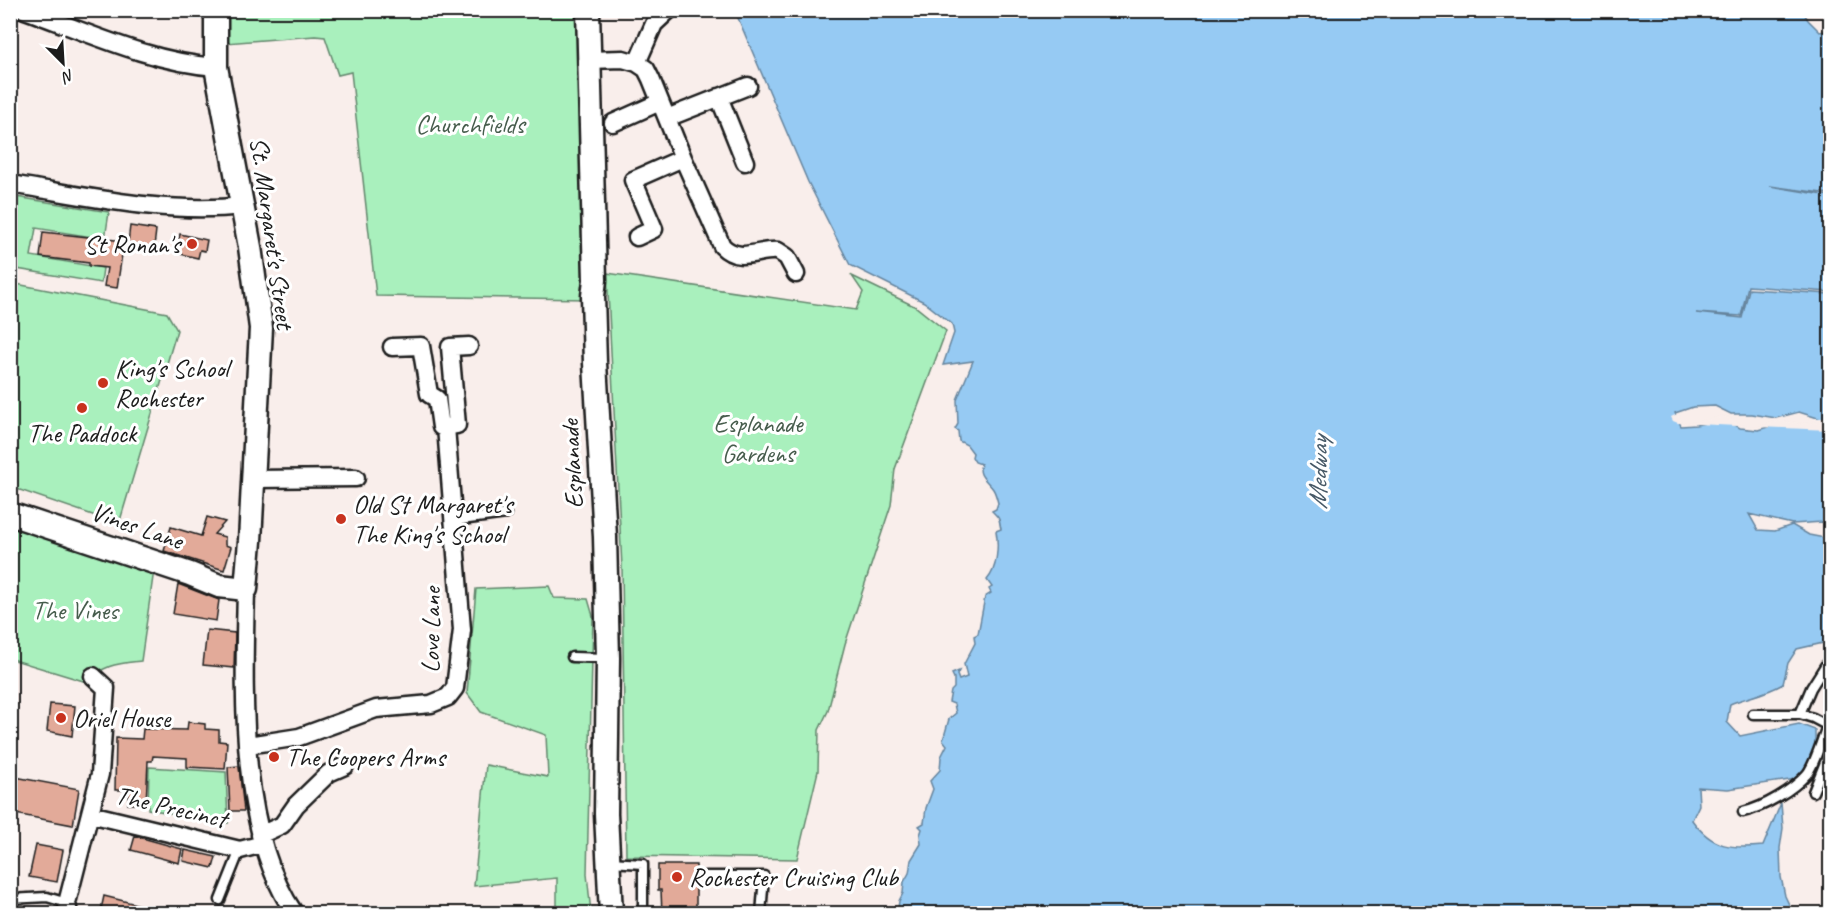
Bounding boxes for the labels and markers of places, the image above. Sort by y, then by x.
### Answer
place label: St Ronan's [84,228,182,261]
marker: St Ronan's [185,237,199,251]
place label: King's School Rochester [115,352,233,415]
marker: King's School Rochester [96,376,110,390]
marker: The Paddock [75,401,89,415]
place label: The Paddock [28,417,138,450]
place label: Old St Margaret's The King's School [353,488,514,551]
marker: Old St Margaret's The King's School [334,512,348,526]
place label: Oriel House [73,702,172,735]
marker: Oriel House [54,711,68,725]
place label: The Coopers Arms [286,741,447,774]
marker: The Coopers Arms [267,750,281,764]
place label: Rochester Cruising Club [689,861,899,894]
marker: Rochester Cruising Club [670,870,684,884]

